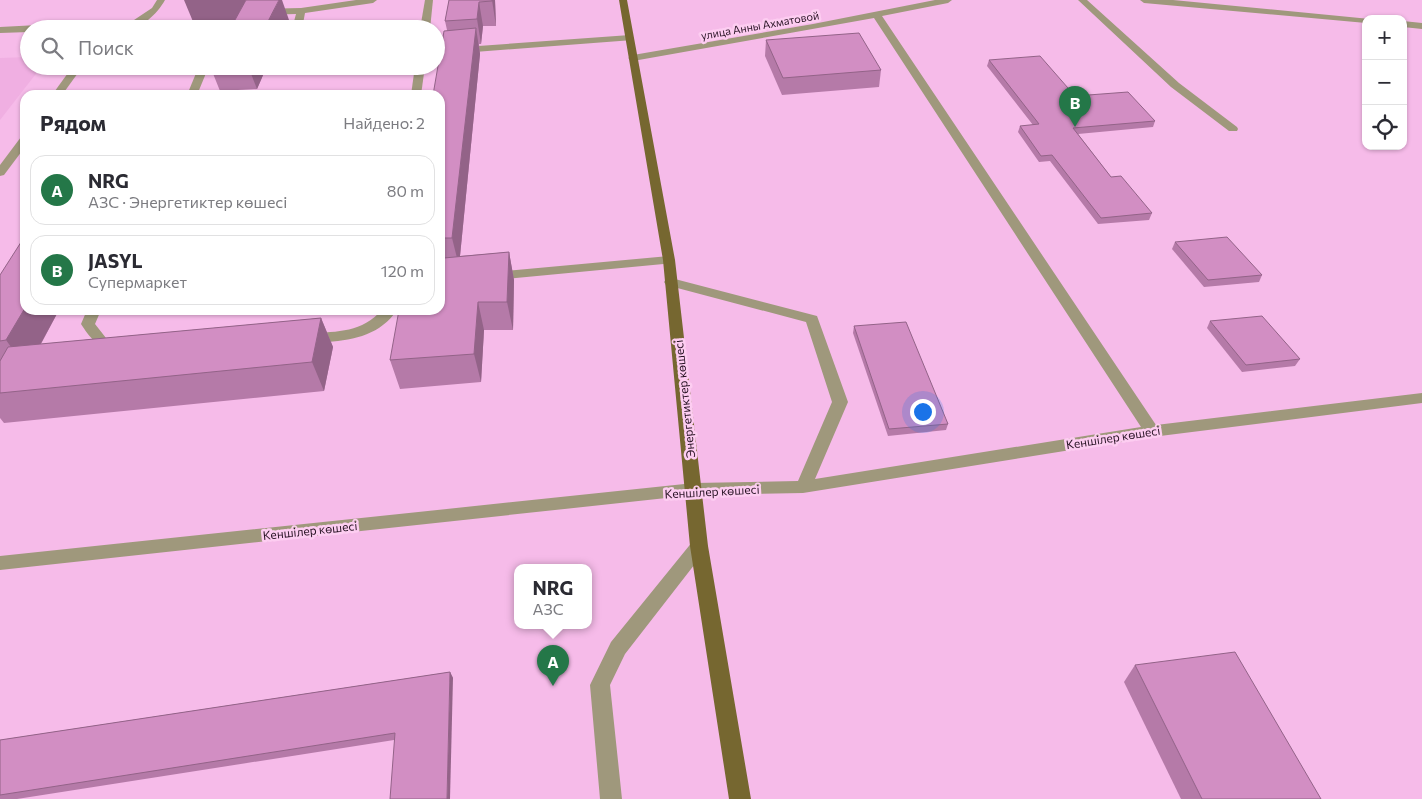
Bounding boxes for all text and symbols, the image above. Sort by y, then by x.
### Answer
street label: улица Анны Ахматовой [700,8,820,42]
map controls [1362,15,1407,150]
button: + [1362,15,1407,60]
search box [20,20,445,75]
icon: search [38,34,66,62]
text: Поиск [78,36,134,59]
button: − [1362,60,1407,105]
pin: B [1059,86,1091,127]
button: locate [1362,105,1407,150]
text: Рядом [40,110,106,135]
text: Найдено: 2 [343,113,425,132]
text: NRG [88,169,129,192]
text: A [51,181,63,200]
text: 80 m [387,181,424,200]
text: АЗС · Энергетиктер көшесі [88,192,287,211]
text: JASYL [88,249,143,272]
text: B [52,261,62,280]
text: 120 m [381,261,424,280]
text: Супермаркет [88,272,187,291]
street label: Энергетиктер көшесі [671,339,697,459]
your location [910,399,936,425]
street label: Кеншілер көшесі [1065,423,1161,451]
street label: Кеншілер көшесі [664,482,760,500]
street label: Кеншілер көшесі [262,518,358,542]
popup [514,564,592,629]
text: NRG [533,576,573,599]
text: АЗС [533,599,564,618]
pin: A [537,645,569,686]

